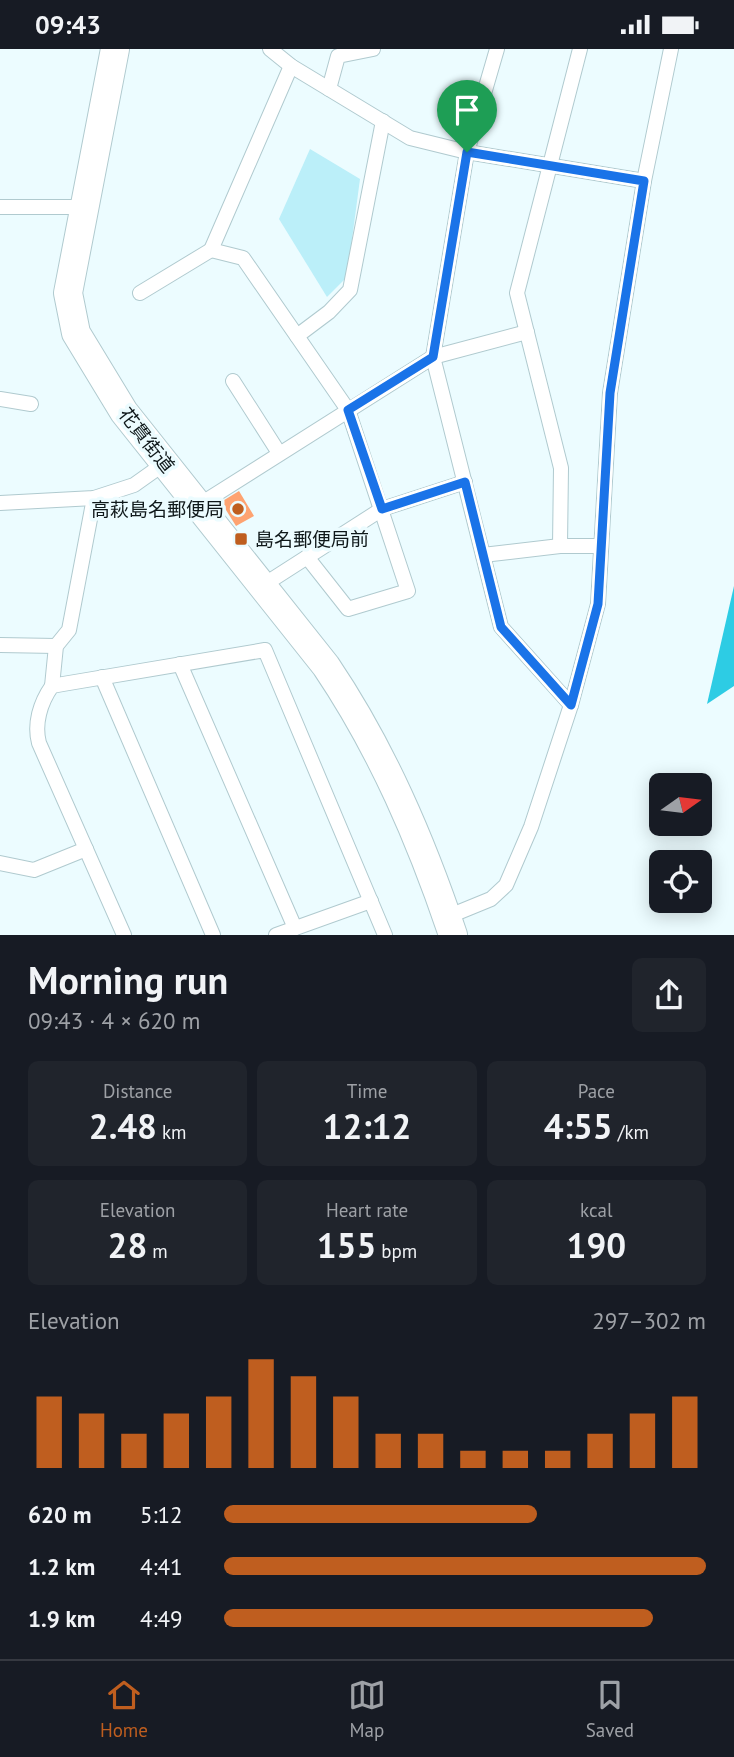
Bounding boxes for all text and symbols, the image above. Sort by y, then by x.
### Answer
text: 09:43 [35,8,101,41]
pin [437,80,497,152]
icon: arrive [448,91,486,129]
street label: 花貫街道 [114,403,180,477]
place label: 高萩島名郵便局 [91,497,224,521]
marker: 高萩島名郵便局 [230,501,246,517]
place label: 島名郵便局前 [255,527,369,551]
marker: 島名郵便局前 [233,531,249,547]
north arrow [649,773,712,837]
map controls [649,773,712,913]
button: locate [649,850,712,913]
text: Morning run [28,955,228,1004]
button: share [632,958,706,1032]
text: 09:43 · 4 × 620 m [28,1006,200,1035]
text: Distance [103,1079,172,1103]
text: Time [347,1079,387,1103]
text: Pace [578,1079,615,1103]
text: 2.48 [89,1103,157,1149]
text: 12:12 [323,1103,411,1149]
text: 4:55 [544,1103,613,1149]
text: km [157,1120,187,1144]
text: /km [613,1120,649,1144]
text: Elevation [100,1198,176,1222]
text: Heart rate [326,1198,408,1222]
text: kcal [580,1198,613,1222]
text: 28 [108,1222,147,1268]
text: 155 [317,1222,376,1268]
text: 190 [567,1222,626,1268]
text: m [147,1239,168,1263]
text: bpm [376,1239,417,1263]
text: Elevation [28,1306,120,1335]
text: 297–302 m [592,1306,706,1335]
text: 620 m [28,1500,91,1529]
text: 5:12 [140,1500,183,1529]
text: 1.2 km [28,1552,95,1581]
text: 4:41 [140,1552,183,1581]
text: 1.9 km [28,1604,95,1633]
text: 4:49 [140,1604,183,1633]
tab: Home [100,1676,148,1742]
tab: Map [348,1676,386,1742]
tab: Saved [586,1676,634,1742]

